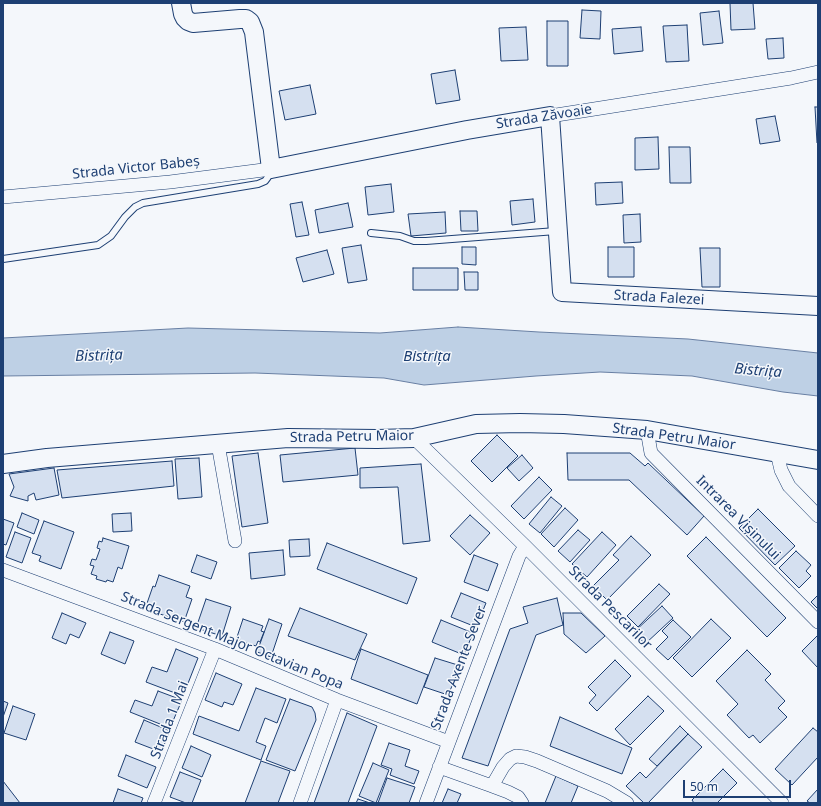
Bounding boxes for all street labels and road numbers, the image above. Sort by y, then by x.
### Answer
street label: Strada Zăvoaie [495,101,593,133]
street label: Strada Victor Babeș [71,153,201,183]
street label: Strada Falezei [613,287,705,309]
street label: Strada Petru Maior [611,420,737,454]
street label: Strada Petru Maior [290,428,414,446]
street label: Intrarea Vișinului [692,472,784,564]
street label: Strada Pescarilor [565,563,655,653]
street label: Strada Sergent Major Octavian Popa [118,589,346,693]
street label: Strada Axente Sever [428,604,490,732]
street label: Strada 1 Mai [147,679,193,761]

